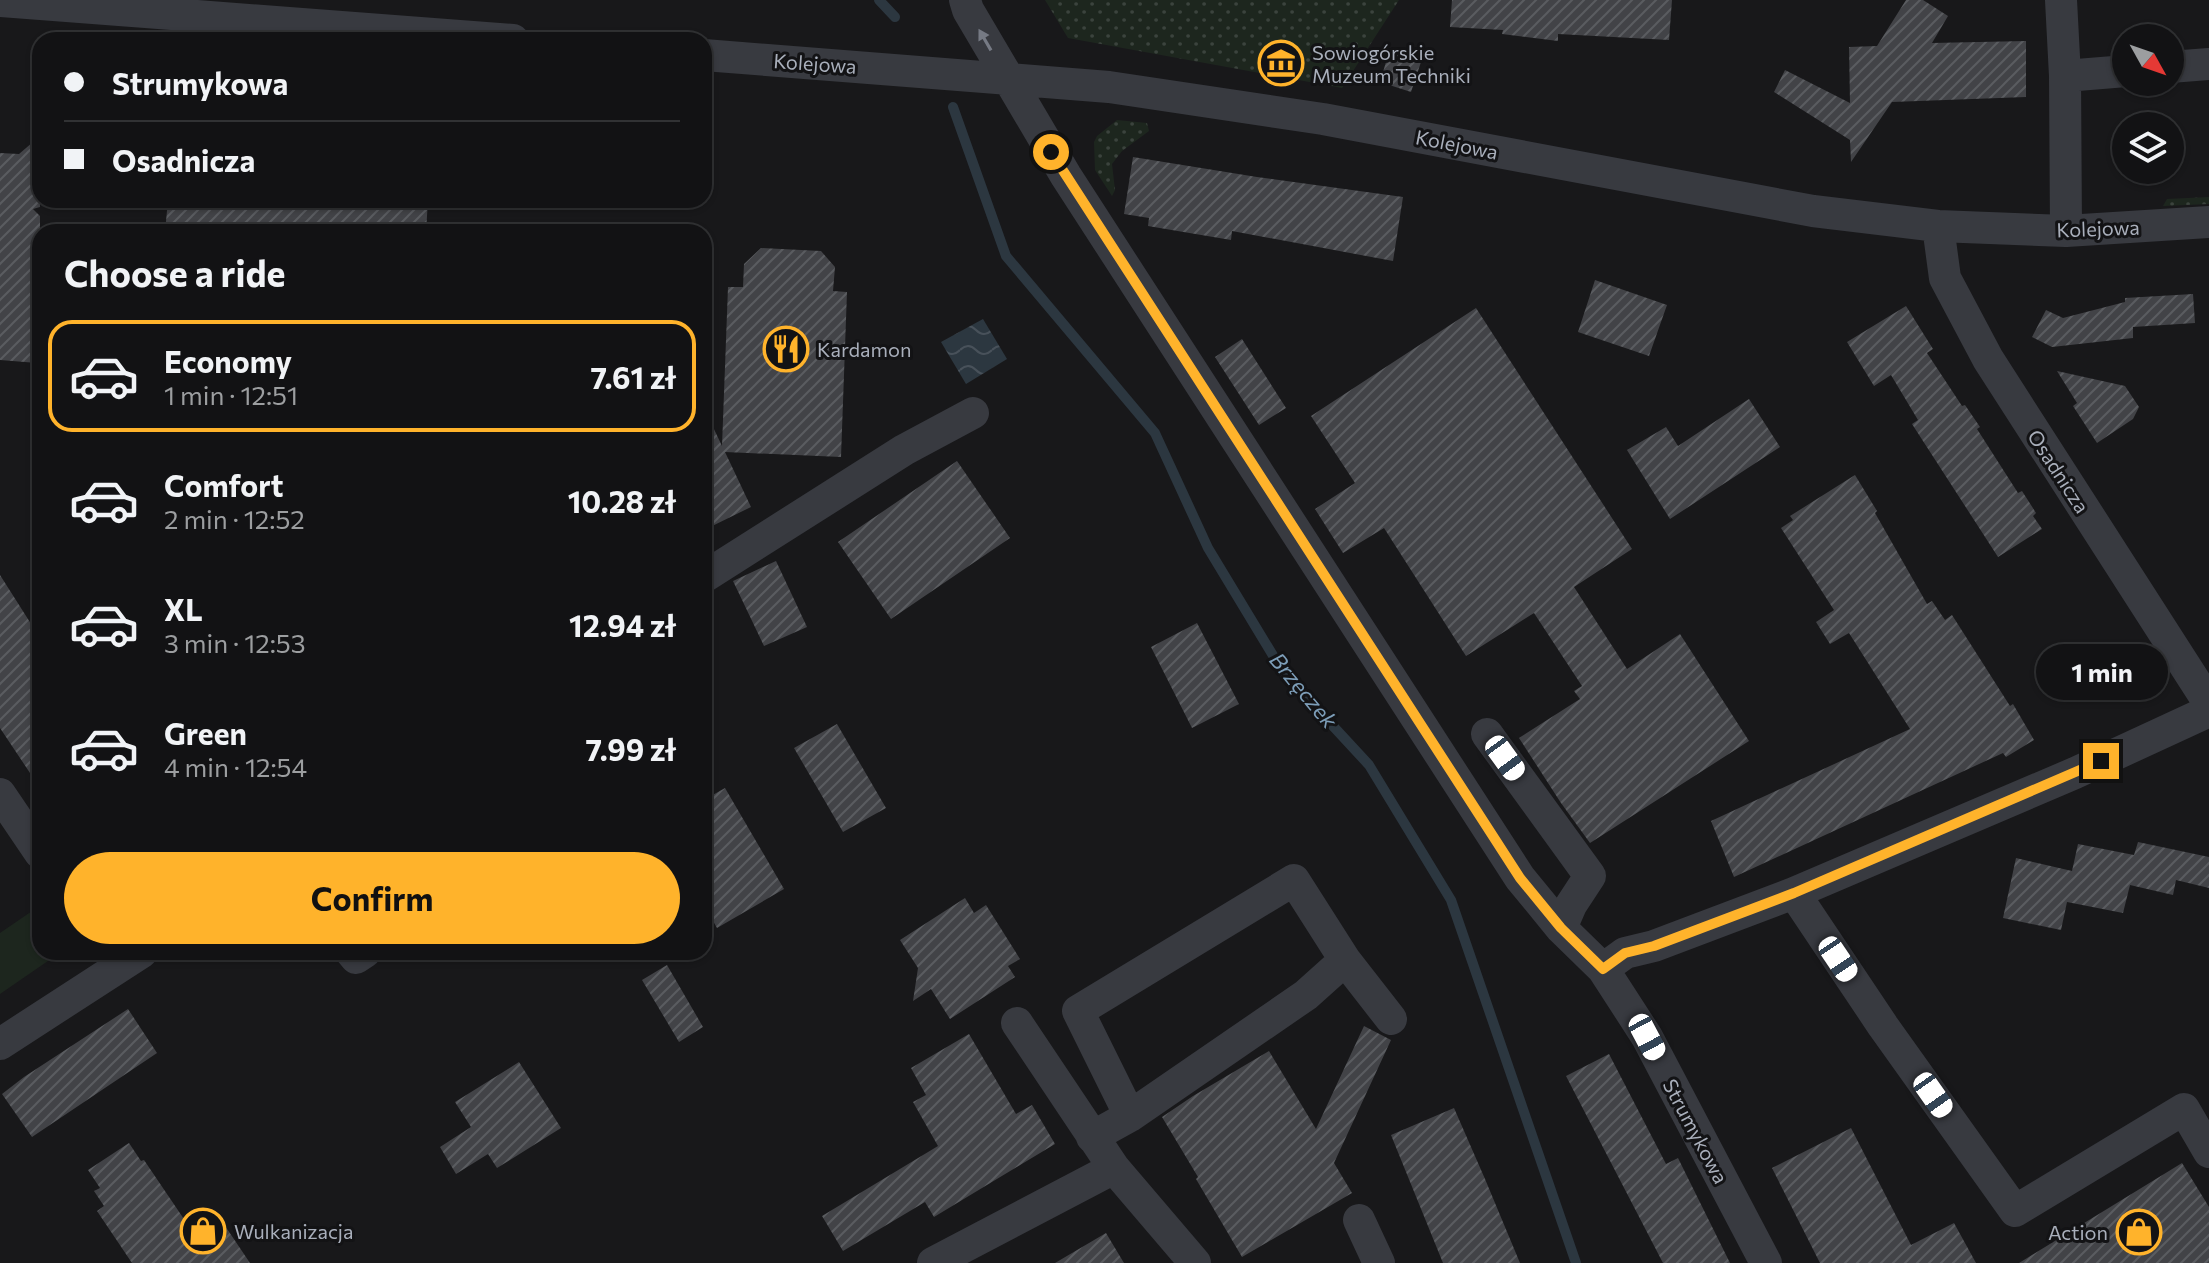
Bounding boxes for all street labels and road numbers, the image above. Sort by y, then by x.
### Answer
street label: Kolejowa [773,48,857,78]
street label: Kolejowa [1414,124,1500,164]
street label: Kolejowa [2056,215,2140,241]
street label: Osadnicza [2023,425,2095,517]
street label: Strumykowa [1658,1075,1734,1187]

